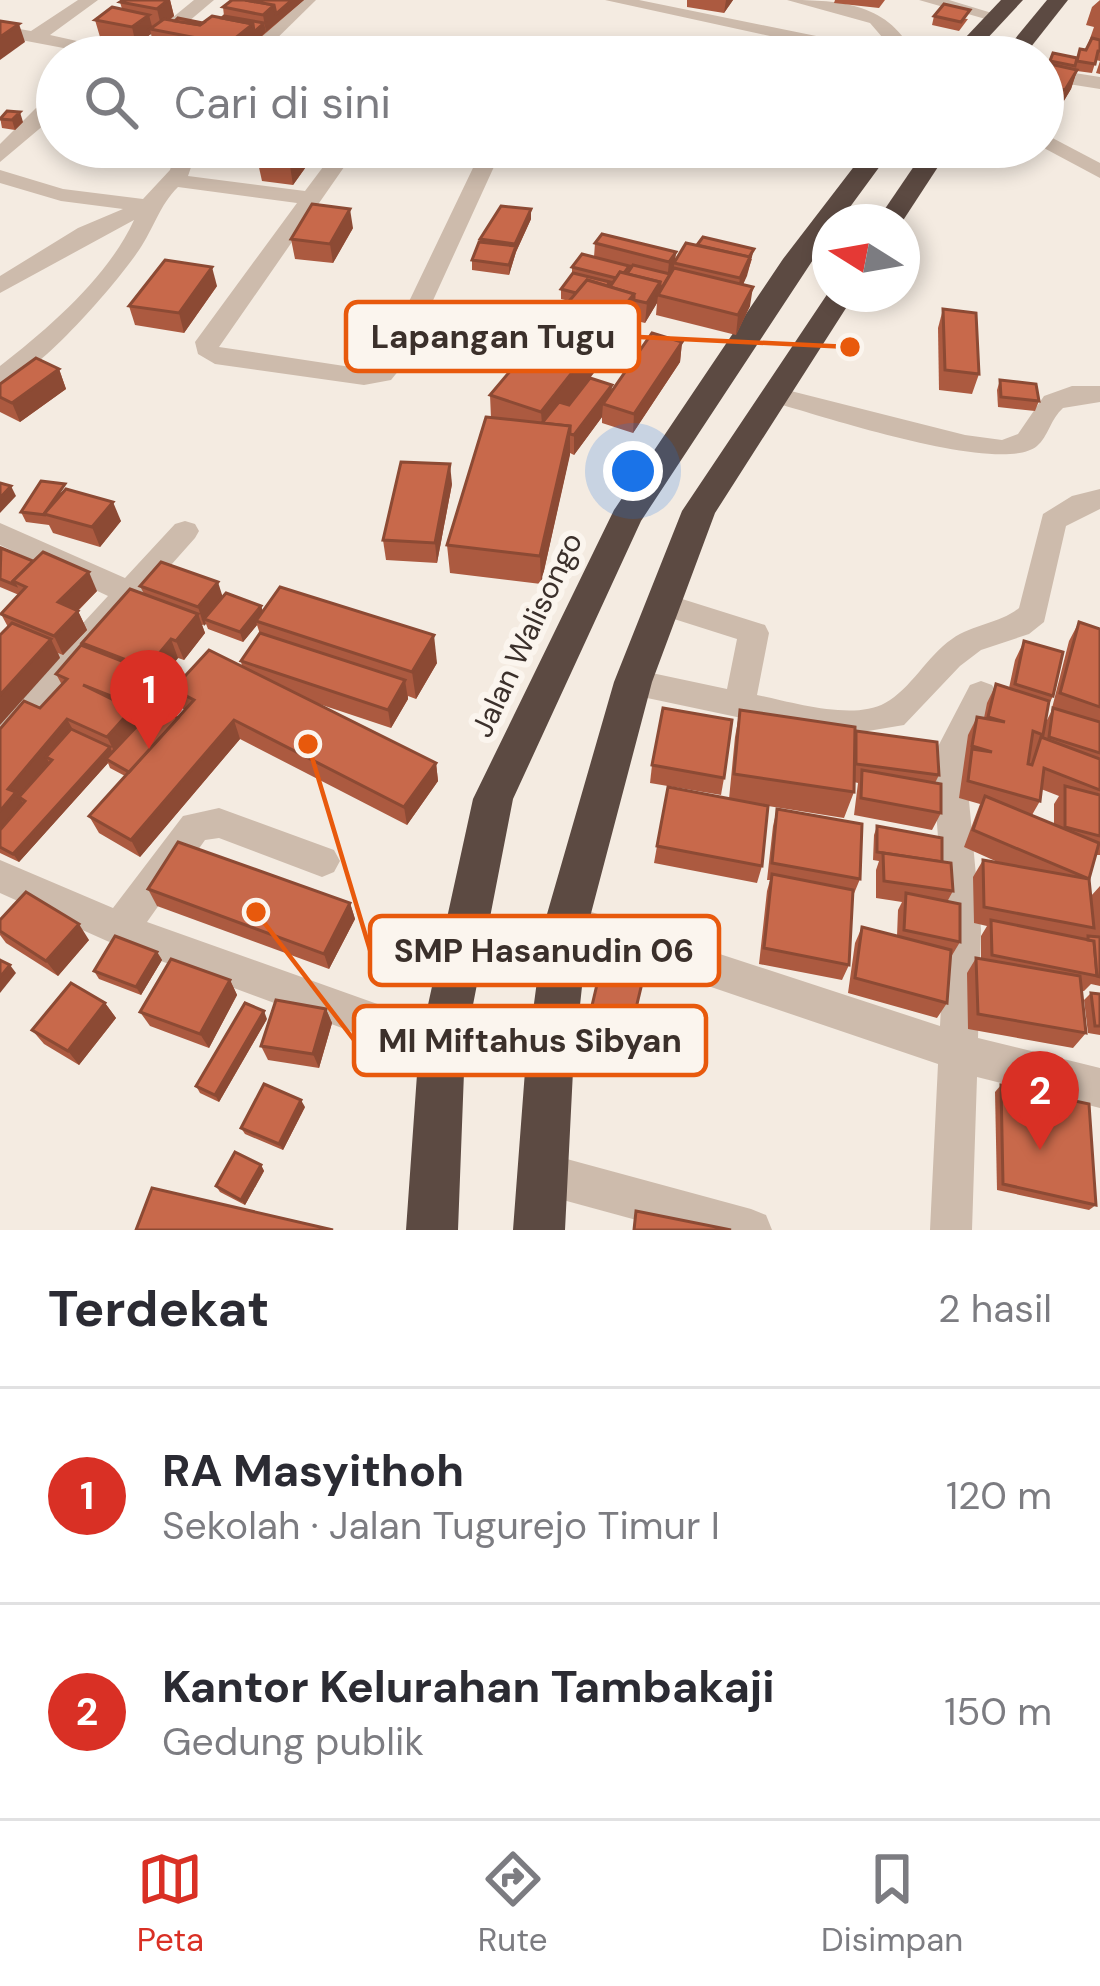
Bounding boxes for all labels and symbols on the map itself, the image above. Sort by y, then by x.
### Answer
north arrow [812,204,920,312]
callout: Lapangan Tugu [346,302,639,371]
text: Lapangan Tugu [371,315,615,358]
your location [603,441,663,501]
street label: Jalan Walisongo [462,526,591,743]
pin: 1 [110,650,188,749]
callout: SMP Hasanudin 06 [370,916,719,985]
text: SMP Hasanudin 06 [394,929,694,972]
callout: MI Miftahus Sibyan [354,1006,706,1075]
text: MI Miftahus Sibyan [378,1019,682,1062]
pin: 2 [1001,1051,1079,1150]

